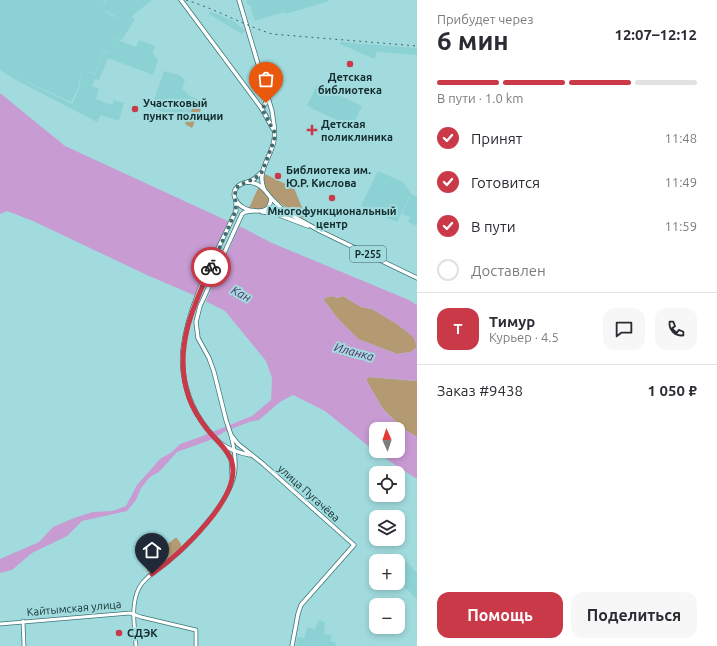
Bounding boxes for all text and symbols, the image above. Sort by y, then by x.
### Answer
text: Прибудет через [437,12,534,26]
text: 6 мин [437,26,509,55]
text: 12:07–12:12 [614,26,697,43]
marker: Детская библиотека [345,59,355,69]
pin [249,62,283,103]
icon: bag [255,68,277,90]
place label: Детская библиотека [318,71,382,96]
text: В пути · 1.0 km [437,91,523,105]
place label: Участковый пункт полиции [143,97,223,122]
marker: Участковый пункт полиции [130,104,140,114]
place label: Детская поликлиника [321,118,393,143]
marker: Детская поликлиника [306,124,318,136]
icon: check [437,127,459,149]
text: Принят [471,130,523,147]
text: 11:48 [664,131,697,145]
place label: Библиотека им. Ю.Р. Кислова [286,164,371,189]
marker: Библиотека им. Ю.Р. Кислова [273,171,283,181]
icon: check [437,171,459,193]
text: Готовится [471,174,540,191]
text: 11:49 [664,175,697,189]
marker: Многофункциональный центр [327,193,337,203]
place label: Многофункциональный центр [267,205,397,230]
icon: check [437,215,459,237]
text: В пути [471,218,516,235]
text: 11:59 [664,219,697,233]
road number: Р-255 [350,246,386,262]
courier [191,247,231,287]
icon: bike [200,256,222,278]
text: Доставлен [471,262,546,279]
water label: Кан [229,283,253,304]
button: chat [603,308,645,350]
button: phone [655,308,697,350]
text: Тимур [489,313,535,330]
text: Т [453,320,463,337]
text: Курьер · 4.5 [489,330,559,344]
water label: Иланка [333,340,376,363]
text: Заказ #9438 [437,382,523,399]
text: 1 050 ₽ [648,382,697,399]
north arrow [369,422,405,458]
map controls [369,422,405,634]
street label: улица Пугачёва [276,462,342,524]
button: locate [369,466,405,502]
button: layers [369,510,405,546]
pin [135,533,169,574]
icon: home [141,539,163,561]
button: + [369,554,405,590]
button: Помощь [437,592,563,638]
button: Поделиться [571,592,697,638]
street label: Кайтымская улица [26,598,122,618]
button: − [369,598,405,634]
place label: СДЭК [127,627,158,639]
marker: СДЭК [114,628,124,638]

